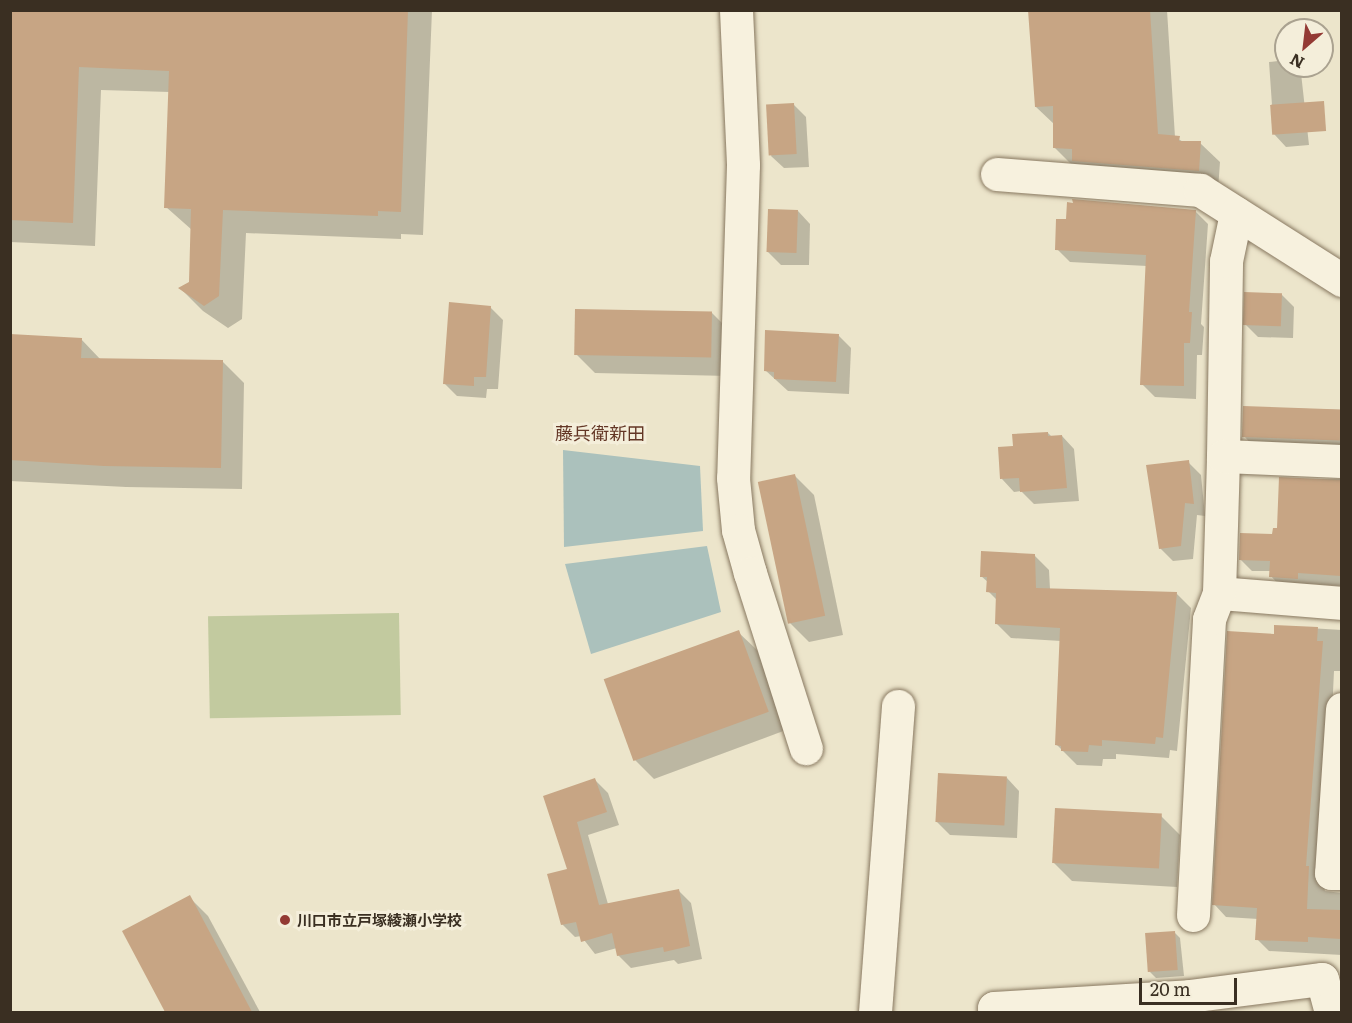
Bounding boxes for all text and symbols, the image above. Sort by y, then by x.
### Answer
north arrow [1274,18,1334,78]
text: N [1285,48,1308,76]
district label: 藤兵衛新田 [555,422,645,444]
place label: 川口市立戸塚綾瀬小学校 [297,911,462,929]
marker: 川口市立戸塚綾瀬小学校 [278,913,292,927]
scale bar [1142,966,1240,1004]
text: 20 m [1150,975,1191,1002]

